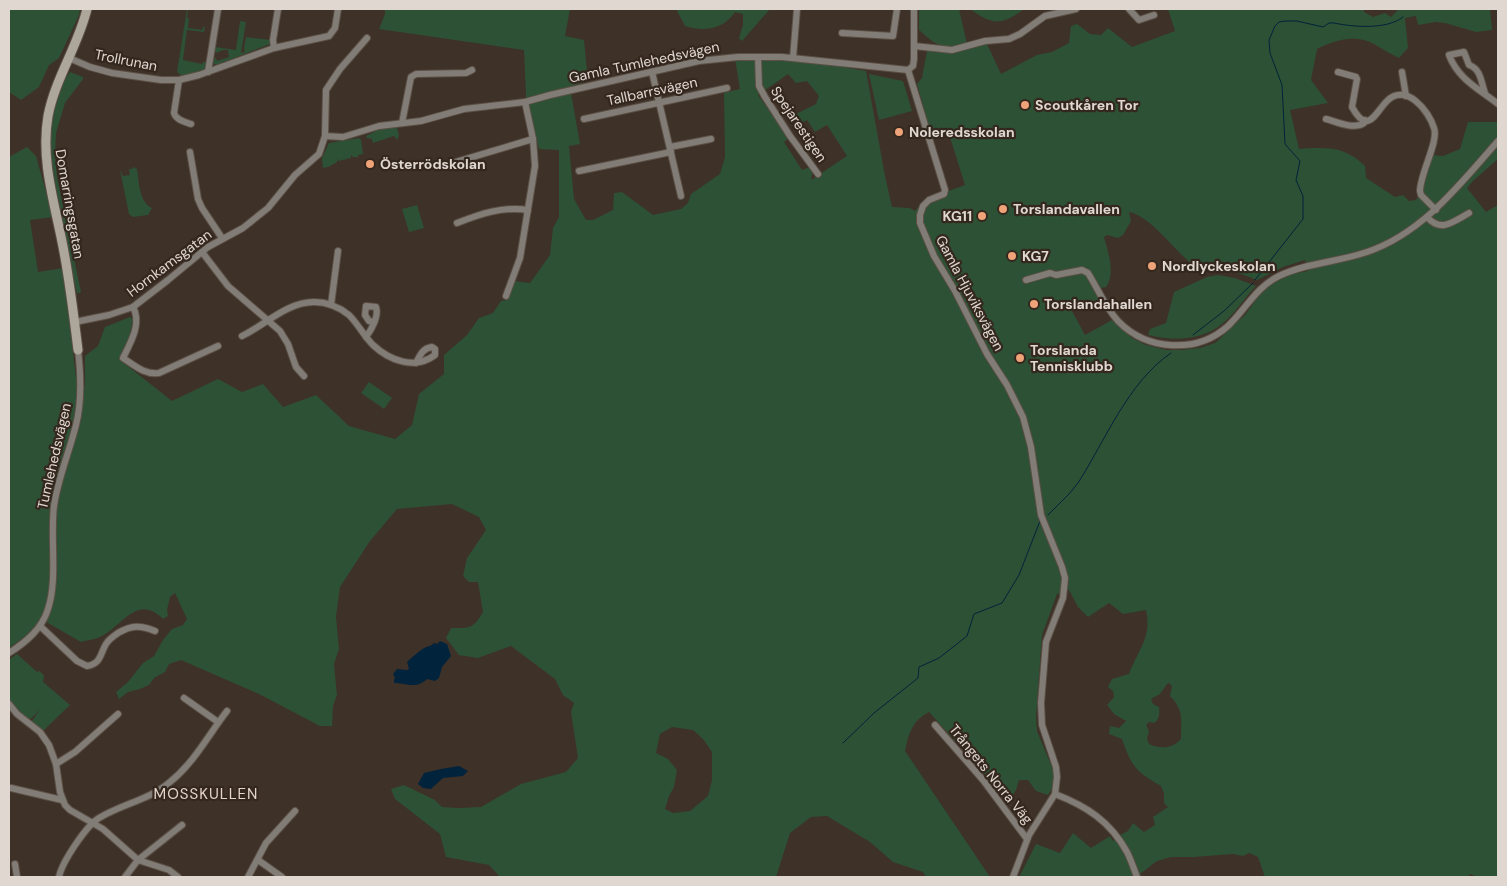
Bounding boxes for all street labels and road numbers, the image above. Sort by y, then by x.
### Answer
street label: Gamla Tumlehedsvägen [567,37,721,87]
street label: Trollrunan [93,45,159,75]
street label: Tallbarrsvägen [605,73,699,109]
street label: Spejarestigen [767,83,831,165]
street label: Domarringsgatan [51,148,89,260]
street label: Hornkamsgatan [123,225,215,301]
street label: Gamla Hjuviksvägen [932,232,1008,354]
street label: Tumlehedsvägen [33,401,75,511]
street label: Trångets Norra Väg [945,721,1037,828]

